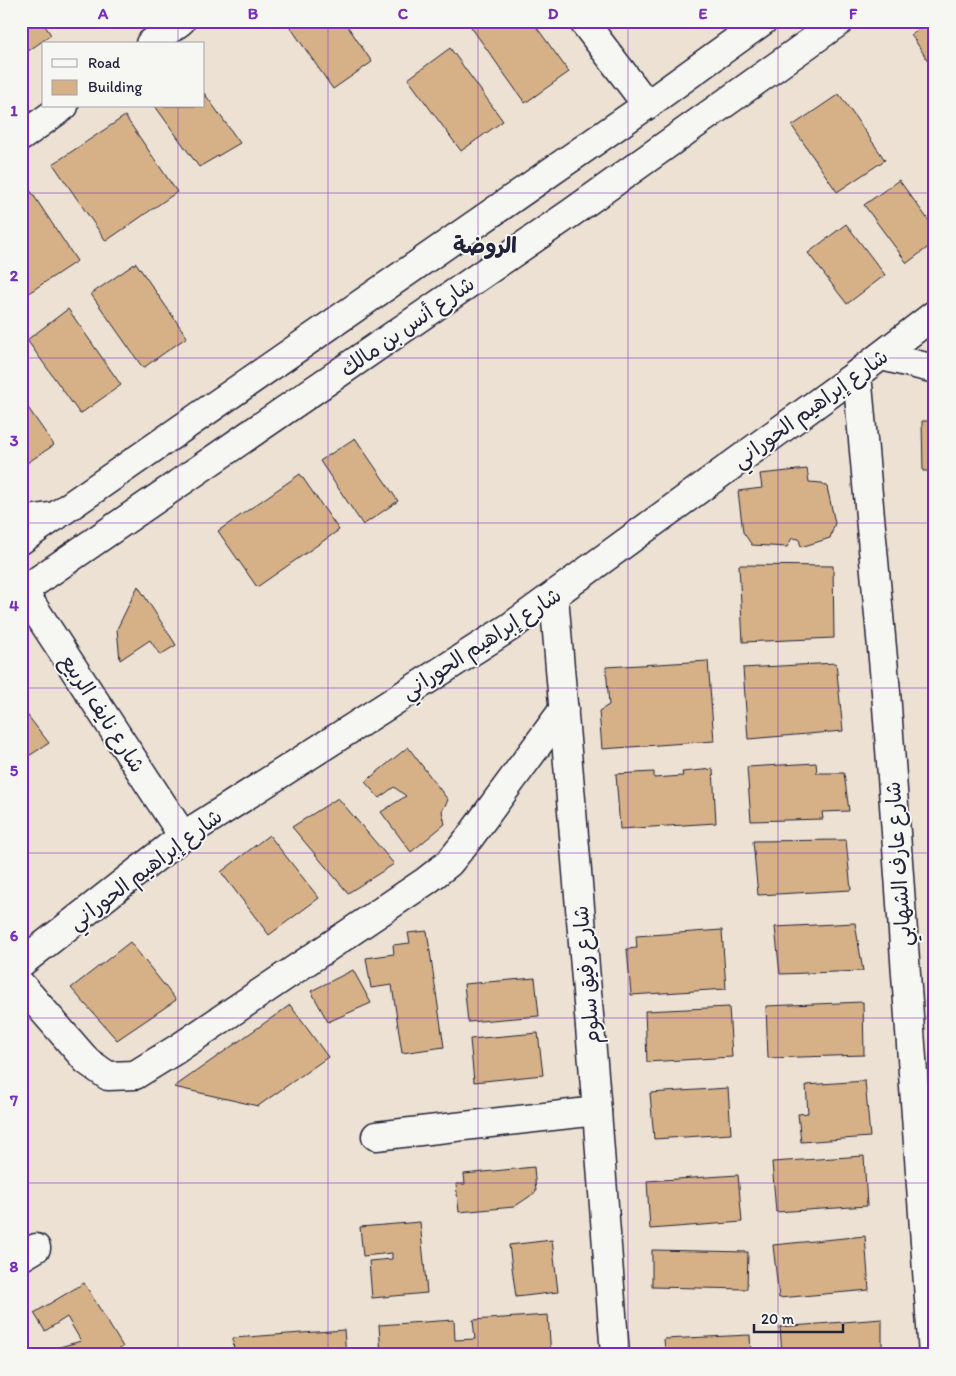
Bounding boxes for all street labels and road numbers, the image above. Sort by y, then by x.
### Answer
street label: شارع أنس بن مالك [335,270,481,384]
street label: شارع إبراهيم الحوراني [728,343,897,478]
street label: شارع إبراهيم الحوراني [396,582,570,710]
street label: شارع نايف الربيع [53,649,151,779]
street label: شارع عارف الشهابي [880,780,923,947]
street label: شارع إبراهيم الحوراني [63,803,231,940]
street label: شارع رفيق سلوم [567,904,608,1045]

